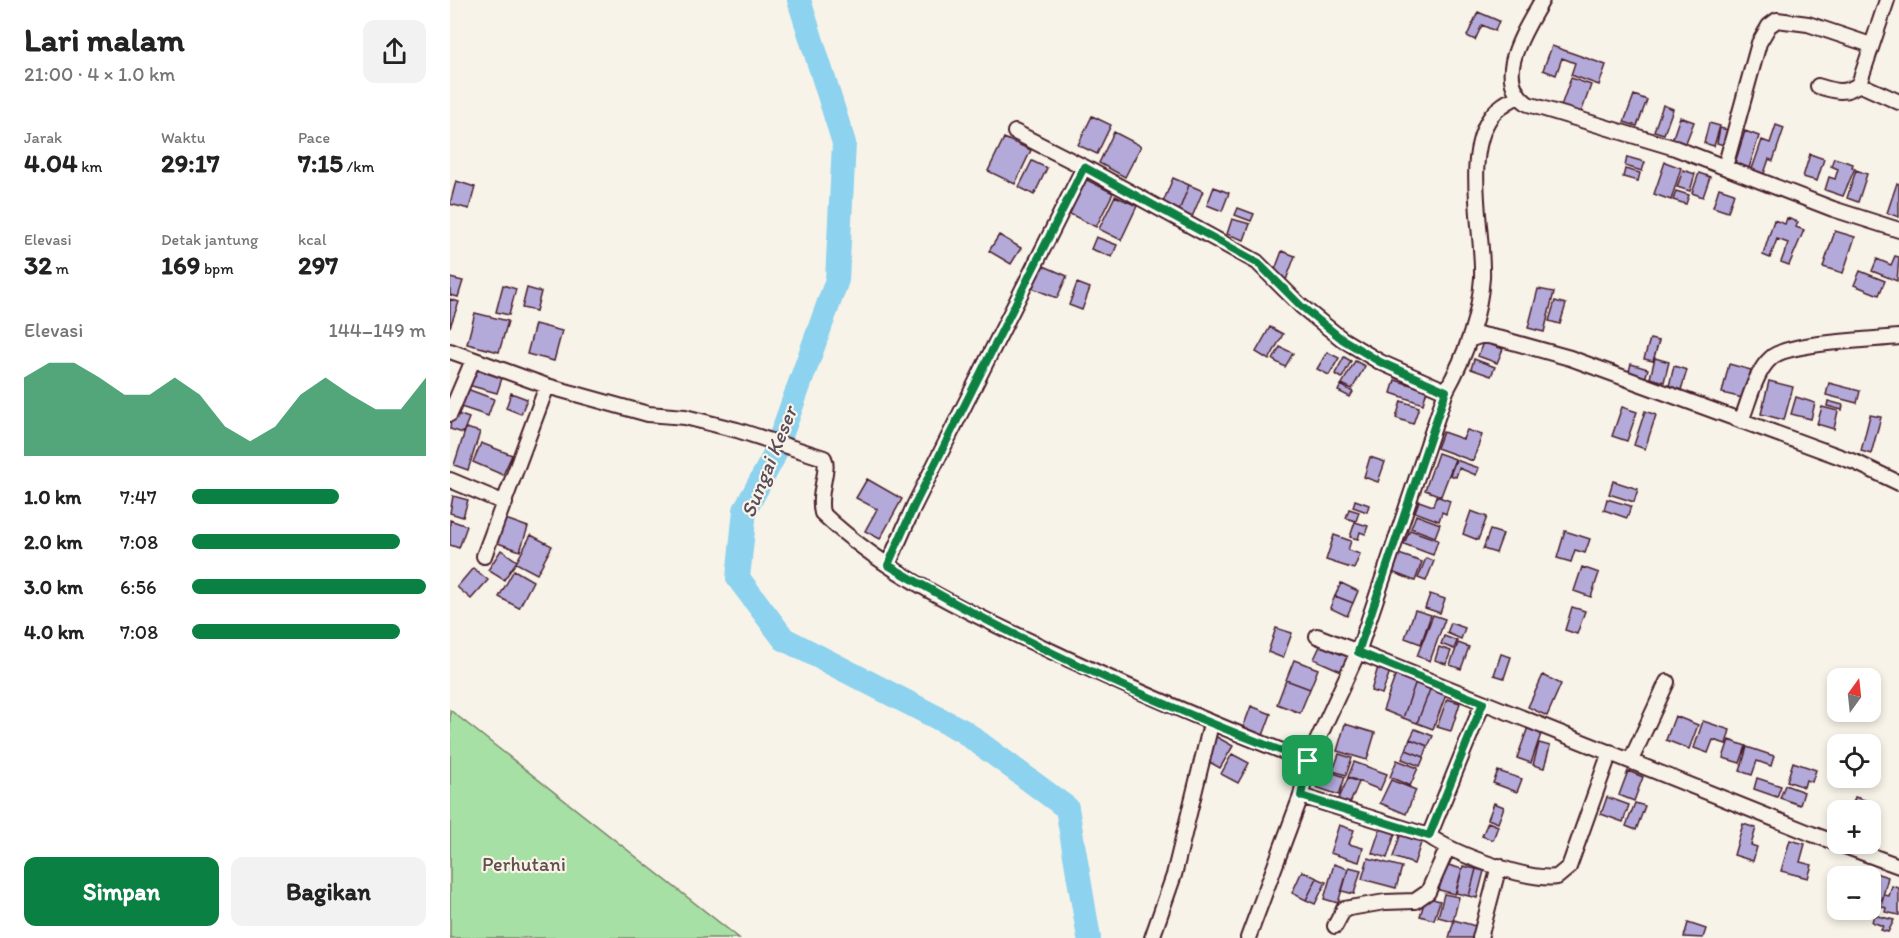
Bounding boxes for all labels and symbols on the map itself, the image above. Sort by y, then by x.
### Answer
water label: Sungai Keser [735,400,803,521]
north arrow [1827,668,1881,722]
pin [1282,735,1333,786]
park label: Perhutani [482,852,566,876]

